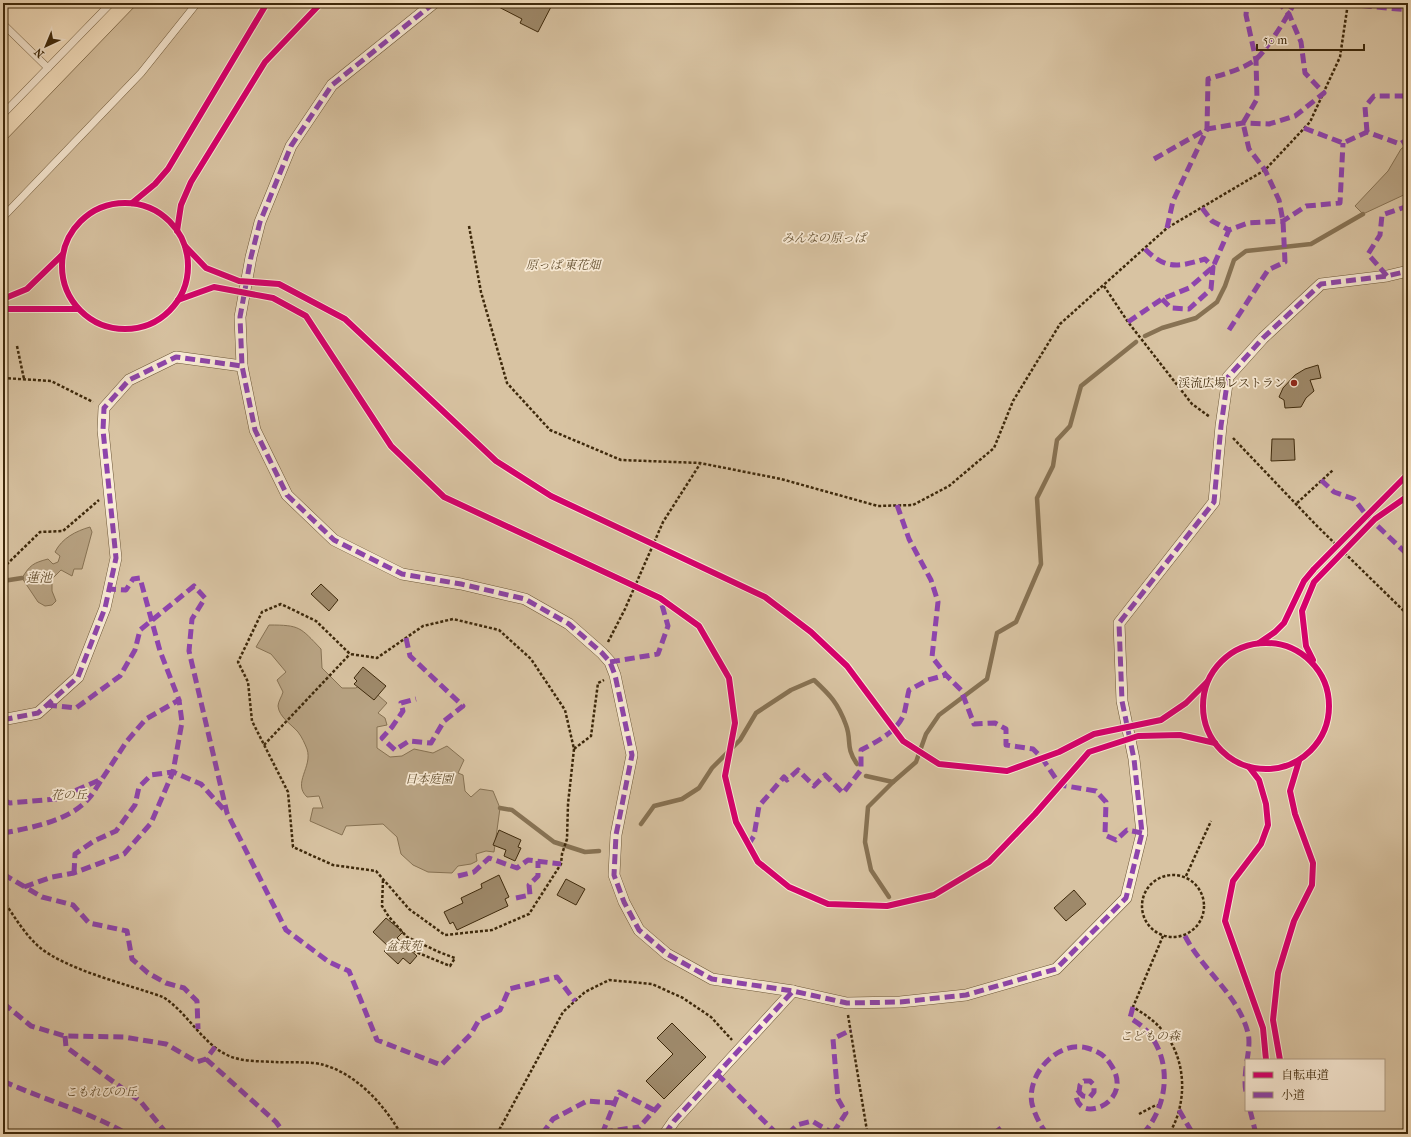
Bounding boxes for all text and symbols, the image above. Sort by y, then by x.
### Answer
north arrow [26,26,66,66]
scale bar [1257,26,1364,52]
text: 50 m [1263,33,1287,47]
text: N [31,45,47,60]
park label: みんなの原っぱ [782,231,868,245]
park label: 原っぱ 東花畑 [526,258,602,272]
place label: 渓流広場レストラン [1178,376,1286,390]
marker: 渓流広場レストラン [1289,378,1299,388]
water label: 蓮池 [26,570,54,585]
park label: 日本庭園 [405,772,455,786]
park label: 花の丘 [51,788,88,802]
park label: 盆栽苑 [386,939,424,953]
park label: こどもの森 [1120,1029,1182,1043]
legend [1245,1059,1385,1111]
text: 自転車道 [1281,1068,1329,1082]
park label: こもれびの丘 [65,1085,138,1099]
text: 小道 [1281,1088,1305,1102]

